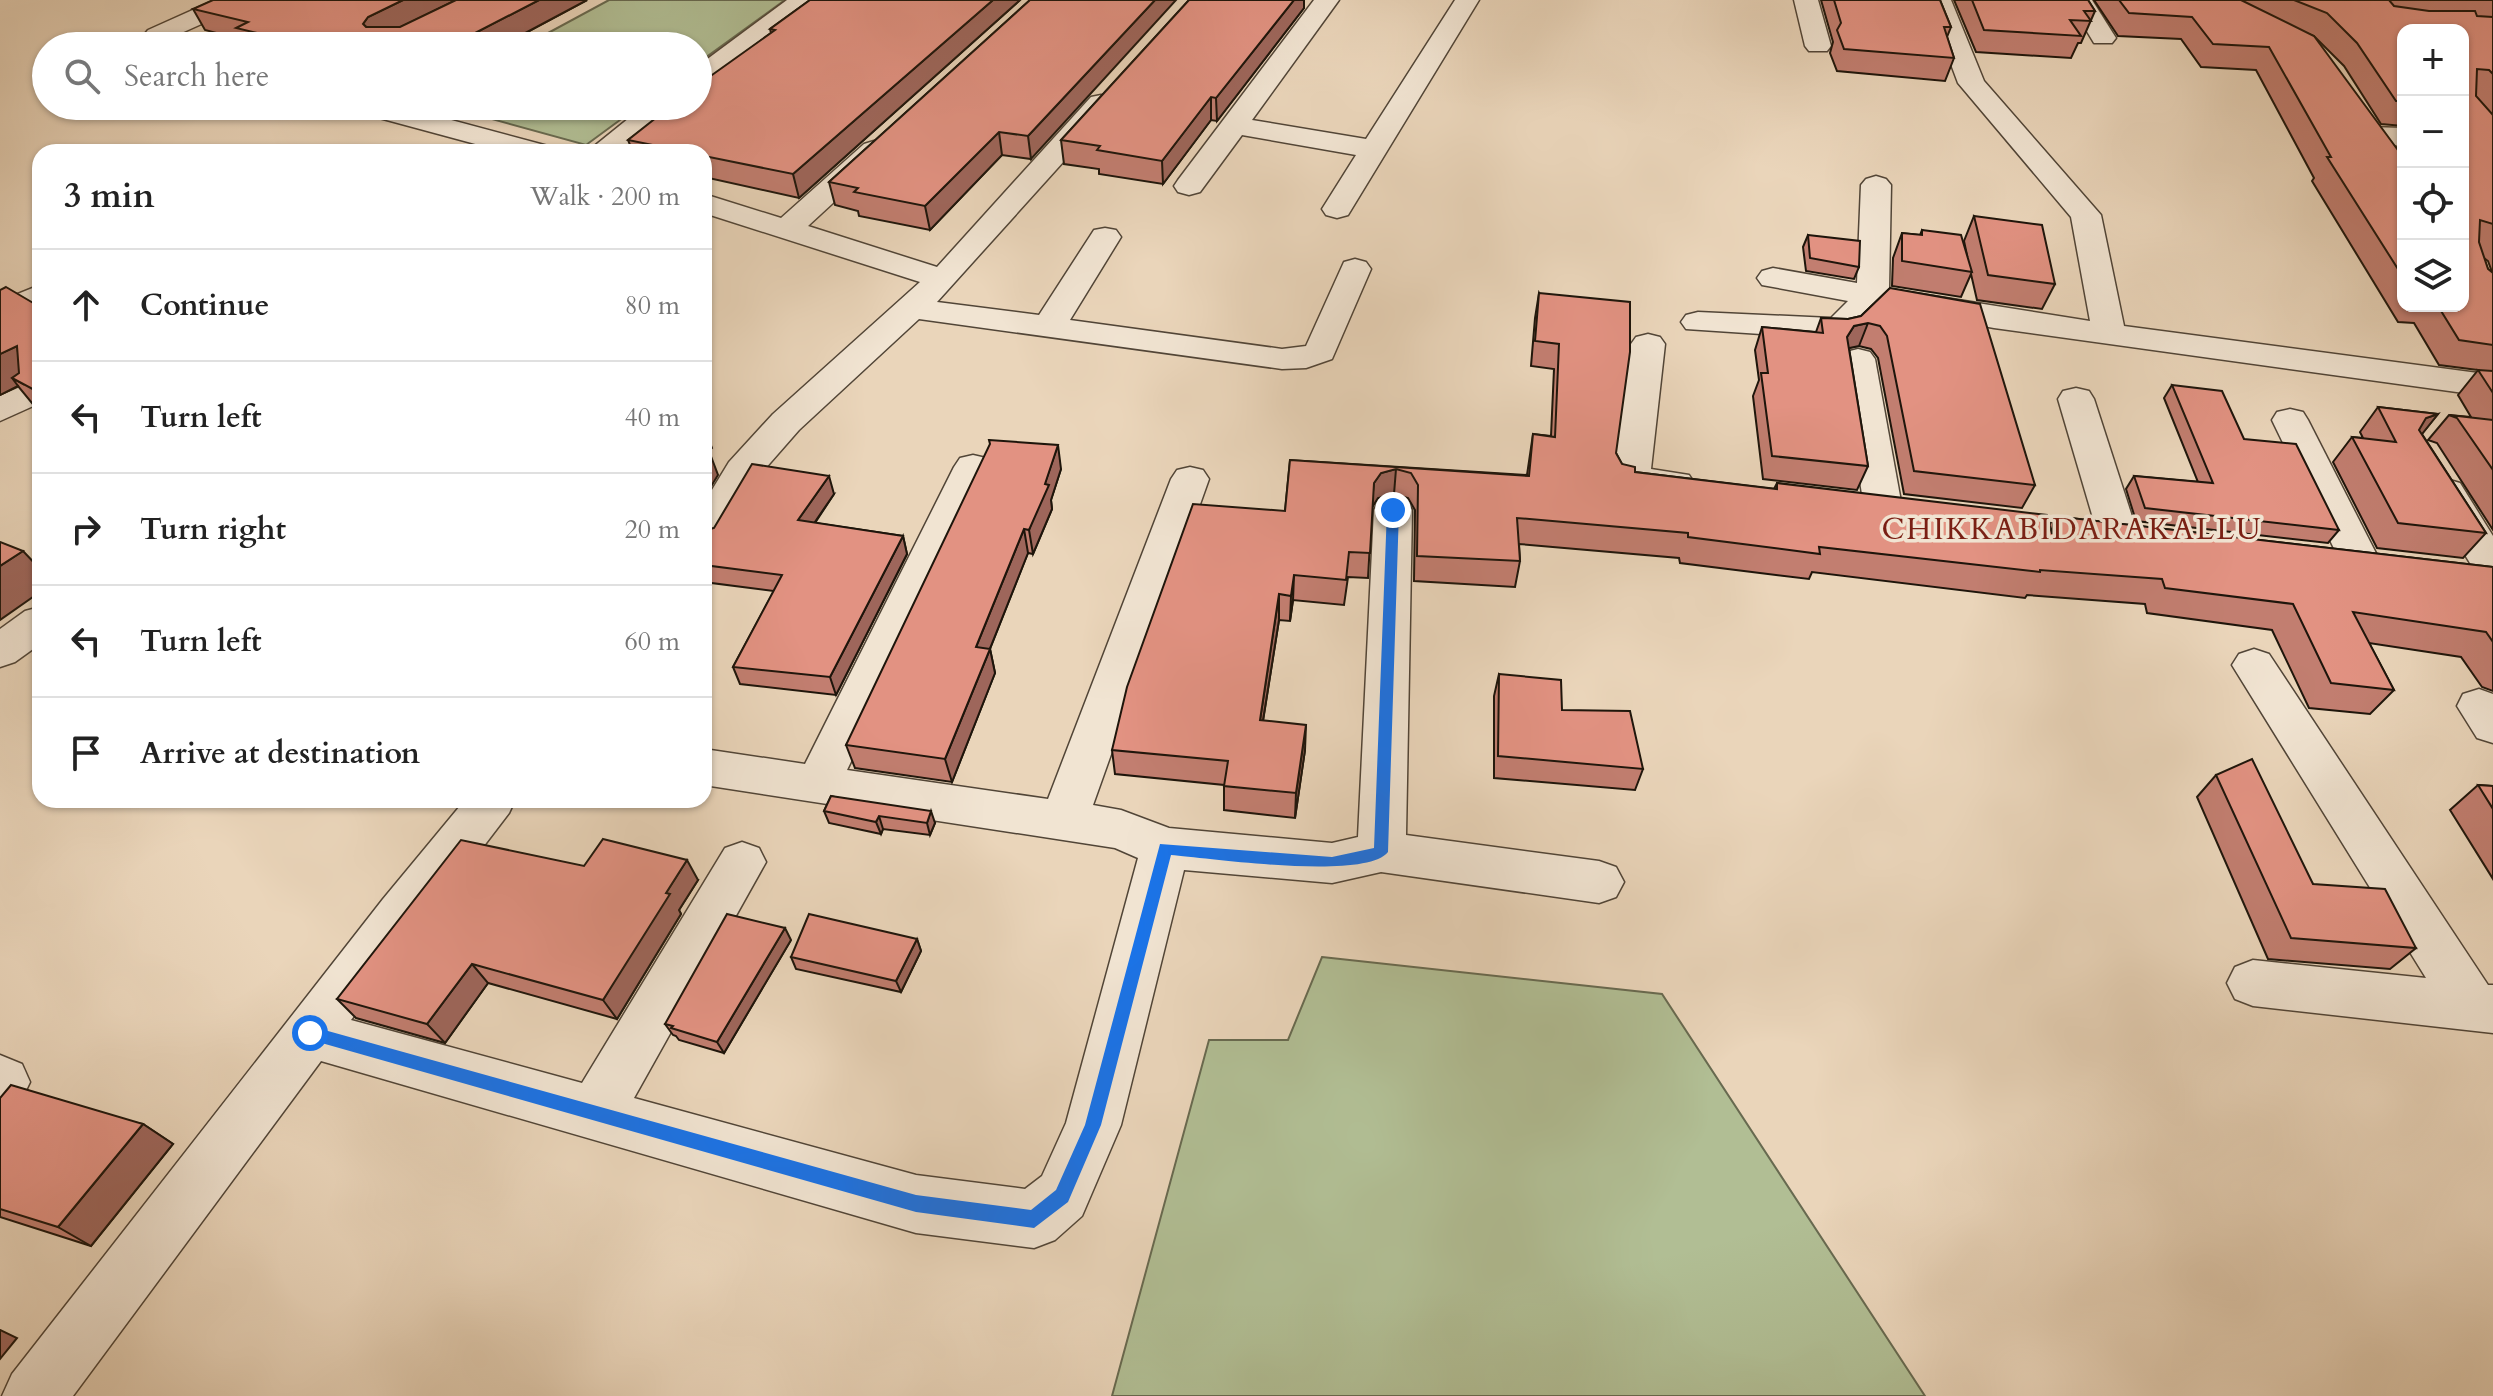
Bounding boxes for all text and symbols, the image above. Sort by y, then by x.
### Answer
map controls [2397,24,2469,312]
button: + [2397,24,2469,96]
search box [32,32,712,120]
icon: search [60,54,104,98]
text: Search here [124,56,269,97]
button: − [2397,96,2469,168]
button: locate [2397,168,2469,240]
text: 3 min [64,173,155,219]
text: Walk · 200 m [530,179,680,214]
button: layers [2397,240,2469,312]
icon: ahead [64,283,108,327]
text: Continue [140,285,269,326]
text: 80 m [624,288,680,323]
icon: left [64,395,108,439]
text: Turn left [140,397,262,438]
text: 40 m [624,400,680,435]
route end [1375,492,1411,528]
icon: right [64,507,108,551]
text: Turn right [140,509,286,550]
district label: CHIKKABIDARAKALLU [1881,509,2263,550]
text: 20 m [624,512,680,547]
icon: left [64,619,108,663]
text: Turn left [140,621,262,662]
text: 60 m [624,624,680,659]
icon: arrive [64,731,108,775]
text: Arrive at destination [140,733,420,774]
route start [292,1015,328,1051]

